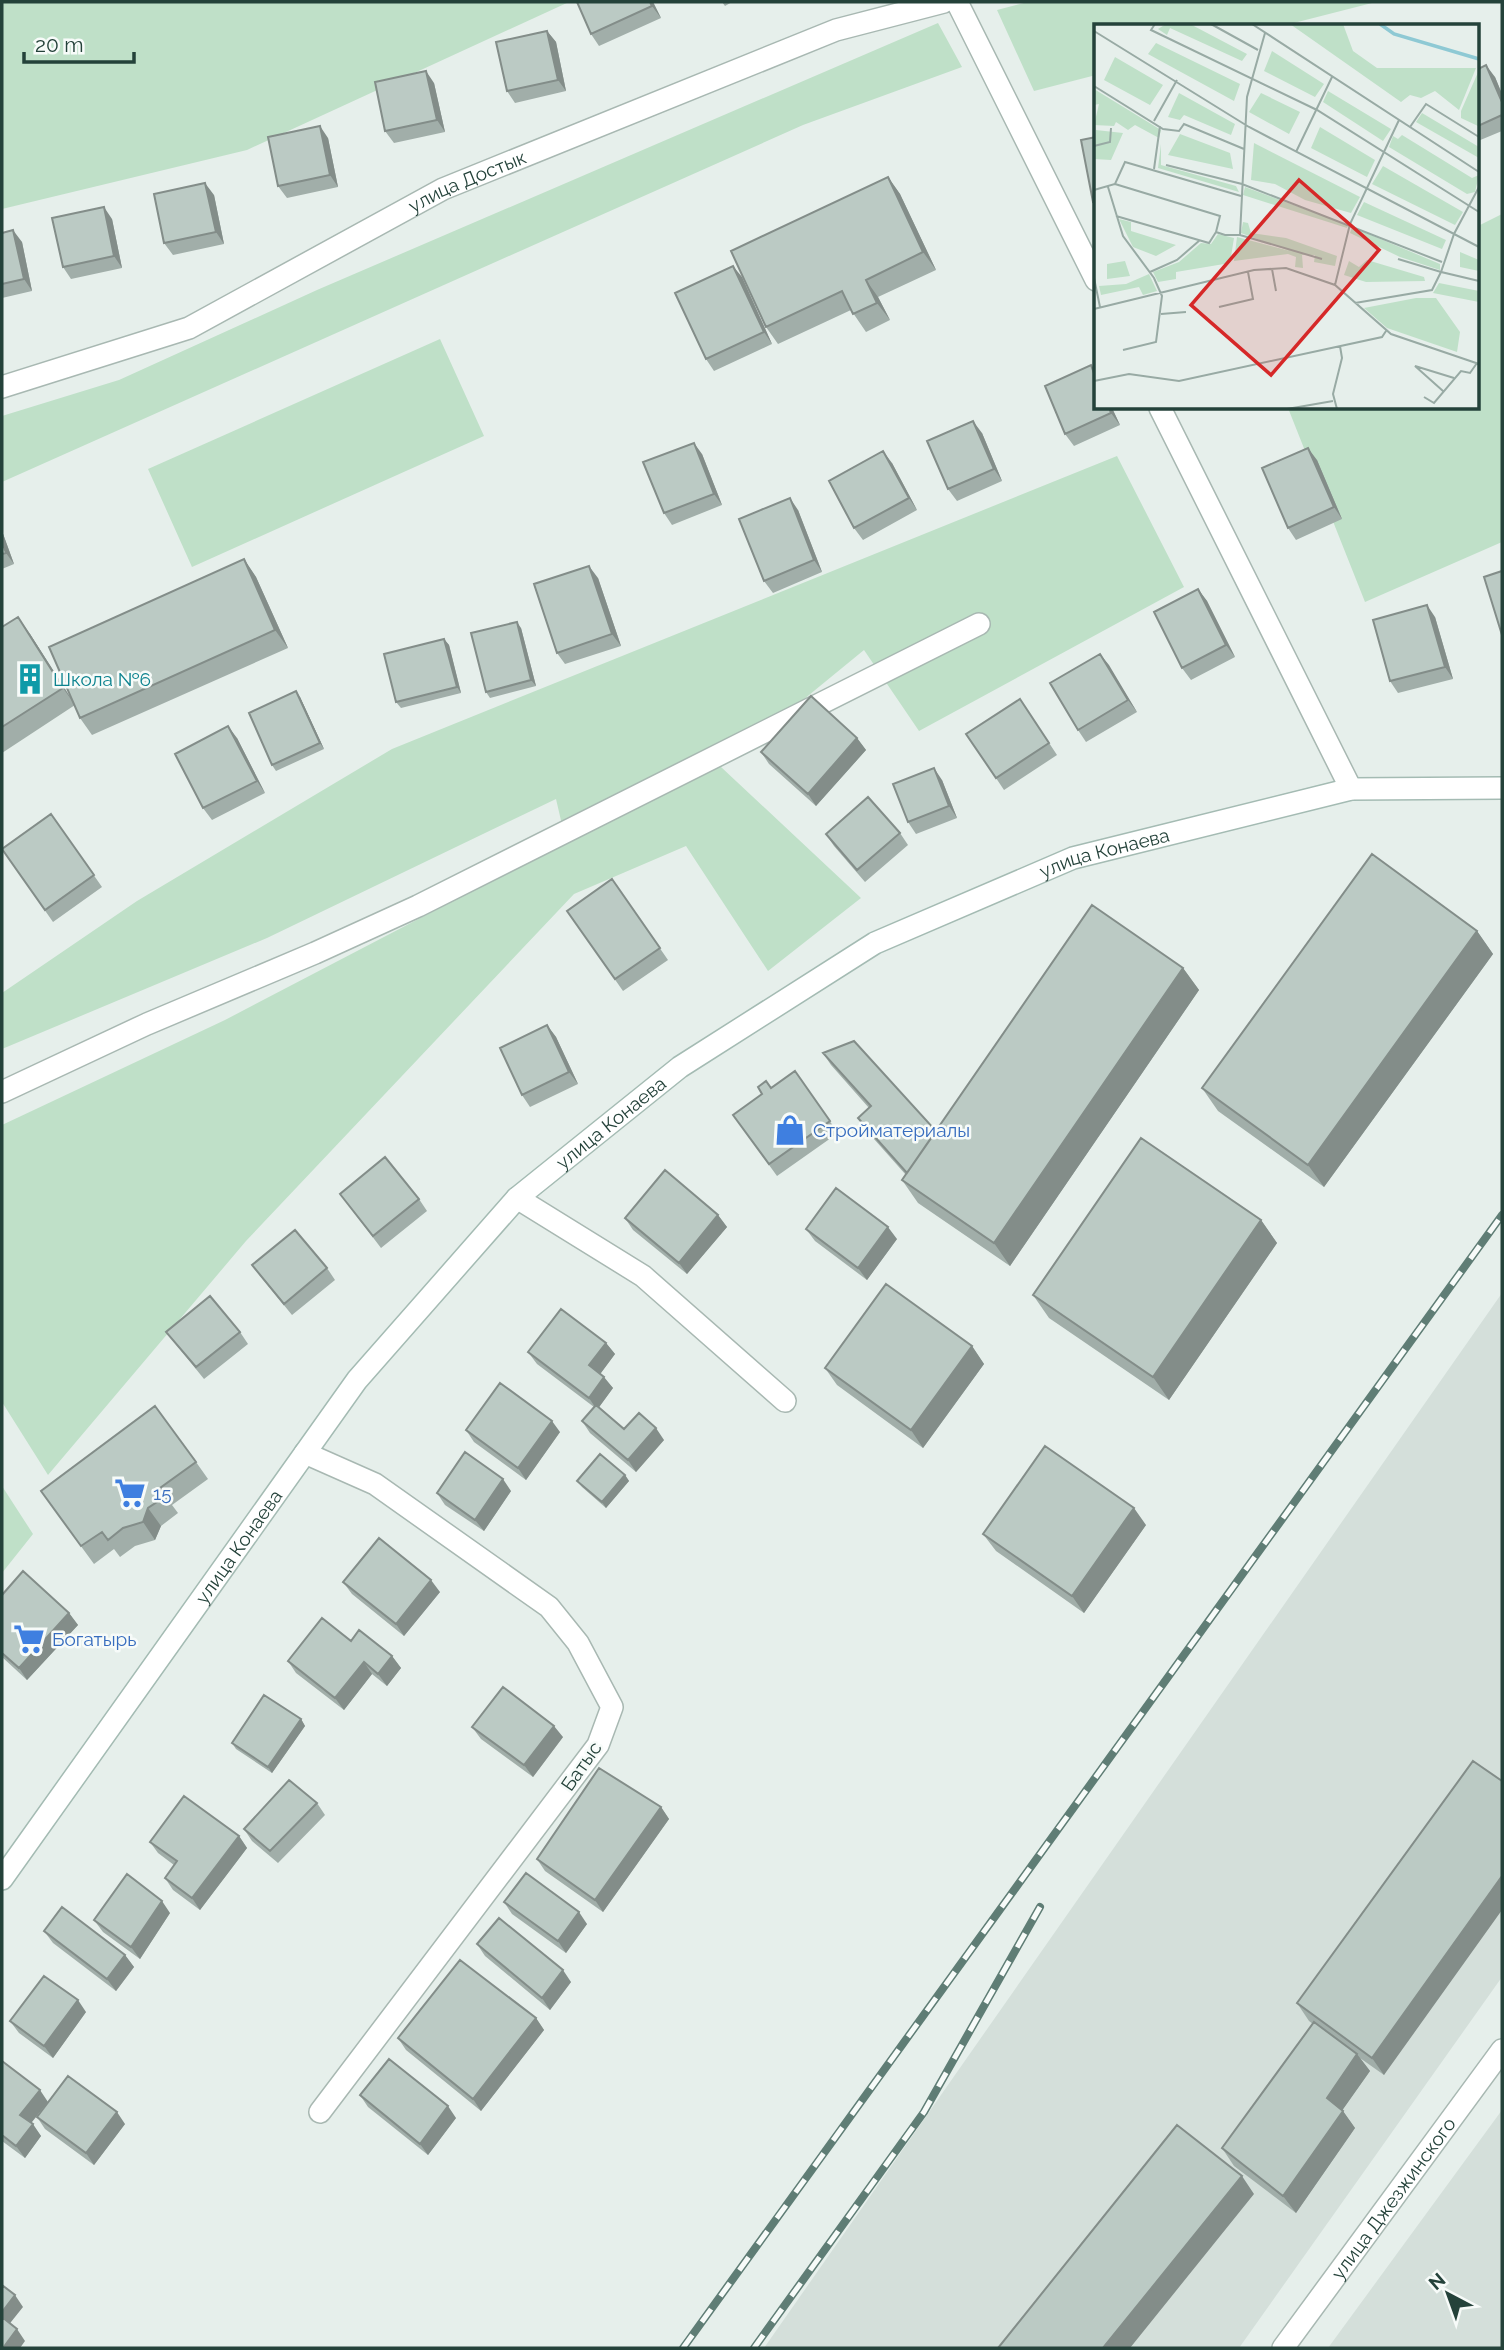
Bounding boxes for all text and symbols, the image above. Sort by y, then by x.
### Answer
scale bar [24,21,135,65]
inset map [1094,24,1480,410]
text: 20 m [35,32,83,57]
street label: улица Достык [404,146,529,217]
building icon: Школа №6 [13,662,47,696]
place label: Школа №6 [53,668,151,690]
street label: улица Конаева [1036,824,1172,882]
street label: улица Конаева [551,1072,670,1173]
shop icon: Стройматериалы [773,1113,807,1147]
place label: Стройматериалы [813,1119,970,1141]
supermarket icon: 15 [113,1476,147,1510]
place label: 15 [153,1482,172,1504]
street label: улица Конаева [191,1485,286,1608]
supermarket icon: Богатырь [12,1622,46,1656]
place label: Богатырь [52,1628,137,1650]
street label: Батыс [556,1737,606,1795]
street label: улица Джезжинского [1326,2113,1460,2283]
north arrow [1413,2259,1483,2329]
text: N [1424,2268,1450,2294]

